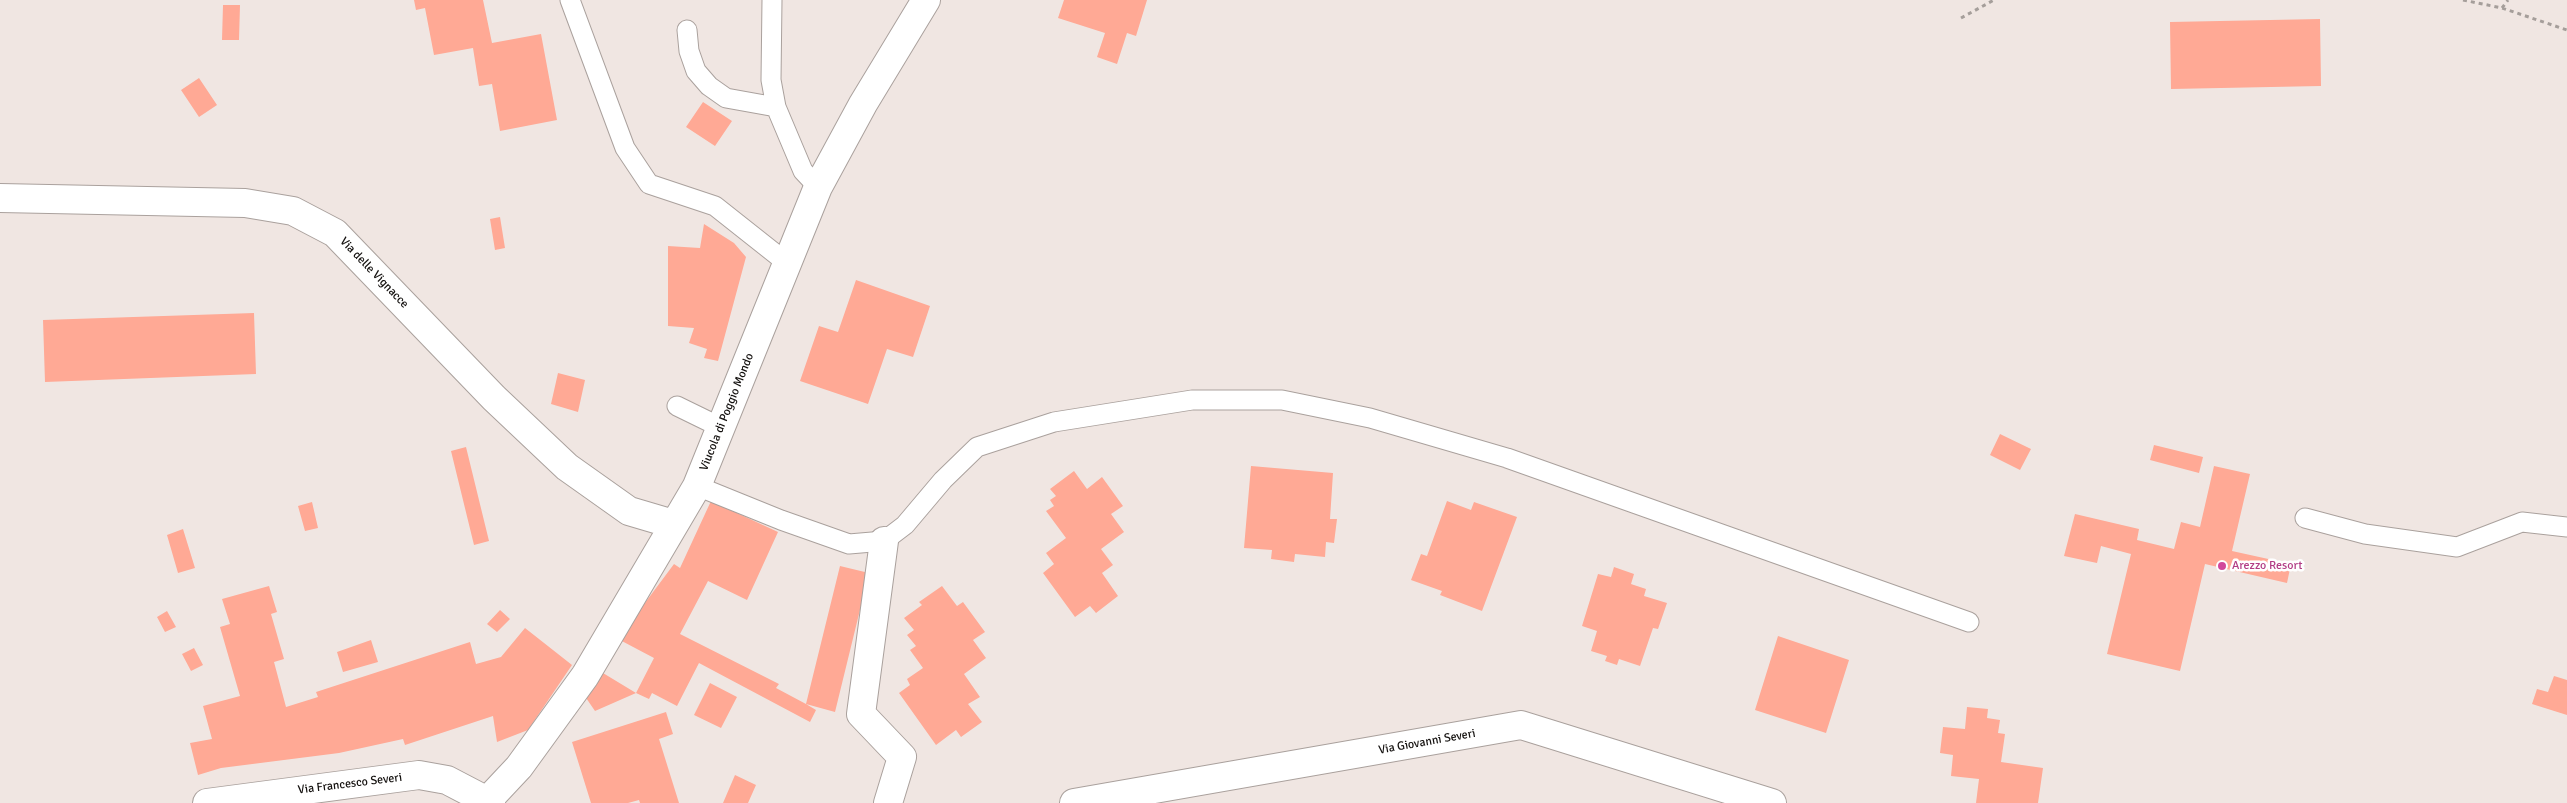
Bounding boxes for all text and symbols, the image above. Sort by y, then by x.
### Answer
street label: Via delle Vignacce [337,235,411,311]
street label: Viucola di Poggio Mondo [697,351,757,473]
place label: Arezzo Resort [2232,559,2302,573]
marker: Arezzo Resort [2216,560,2228,572]
street label: Via Giovanni Severi [1377,726,1477,758]
street label: Via Francesco Severi [297,770,403,798]

